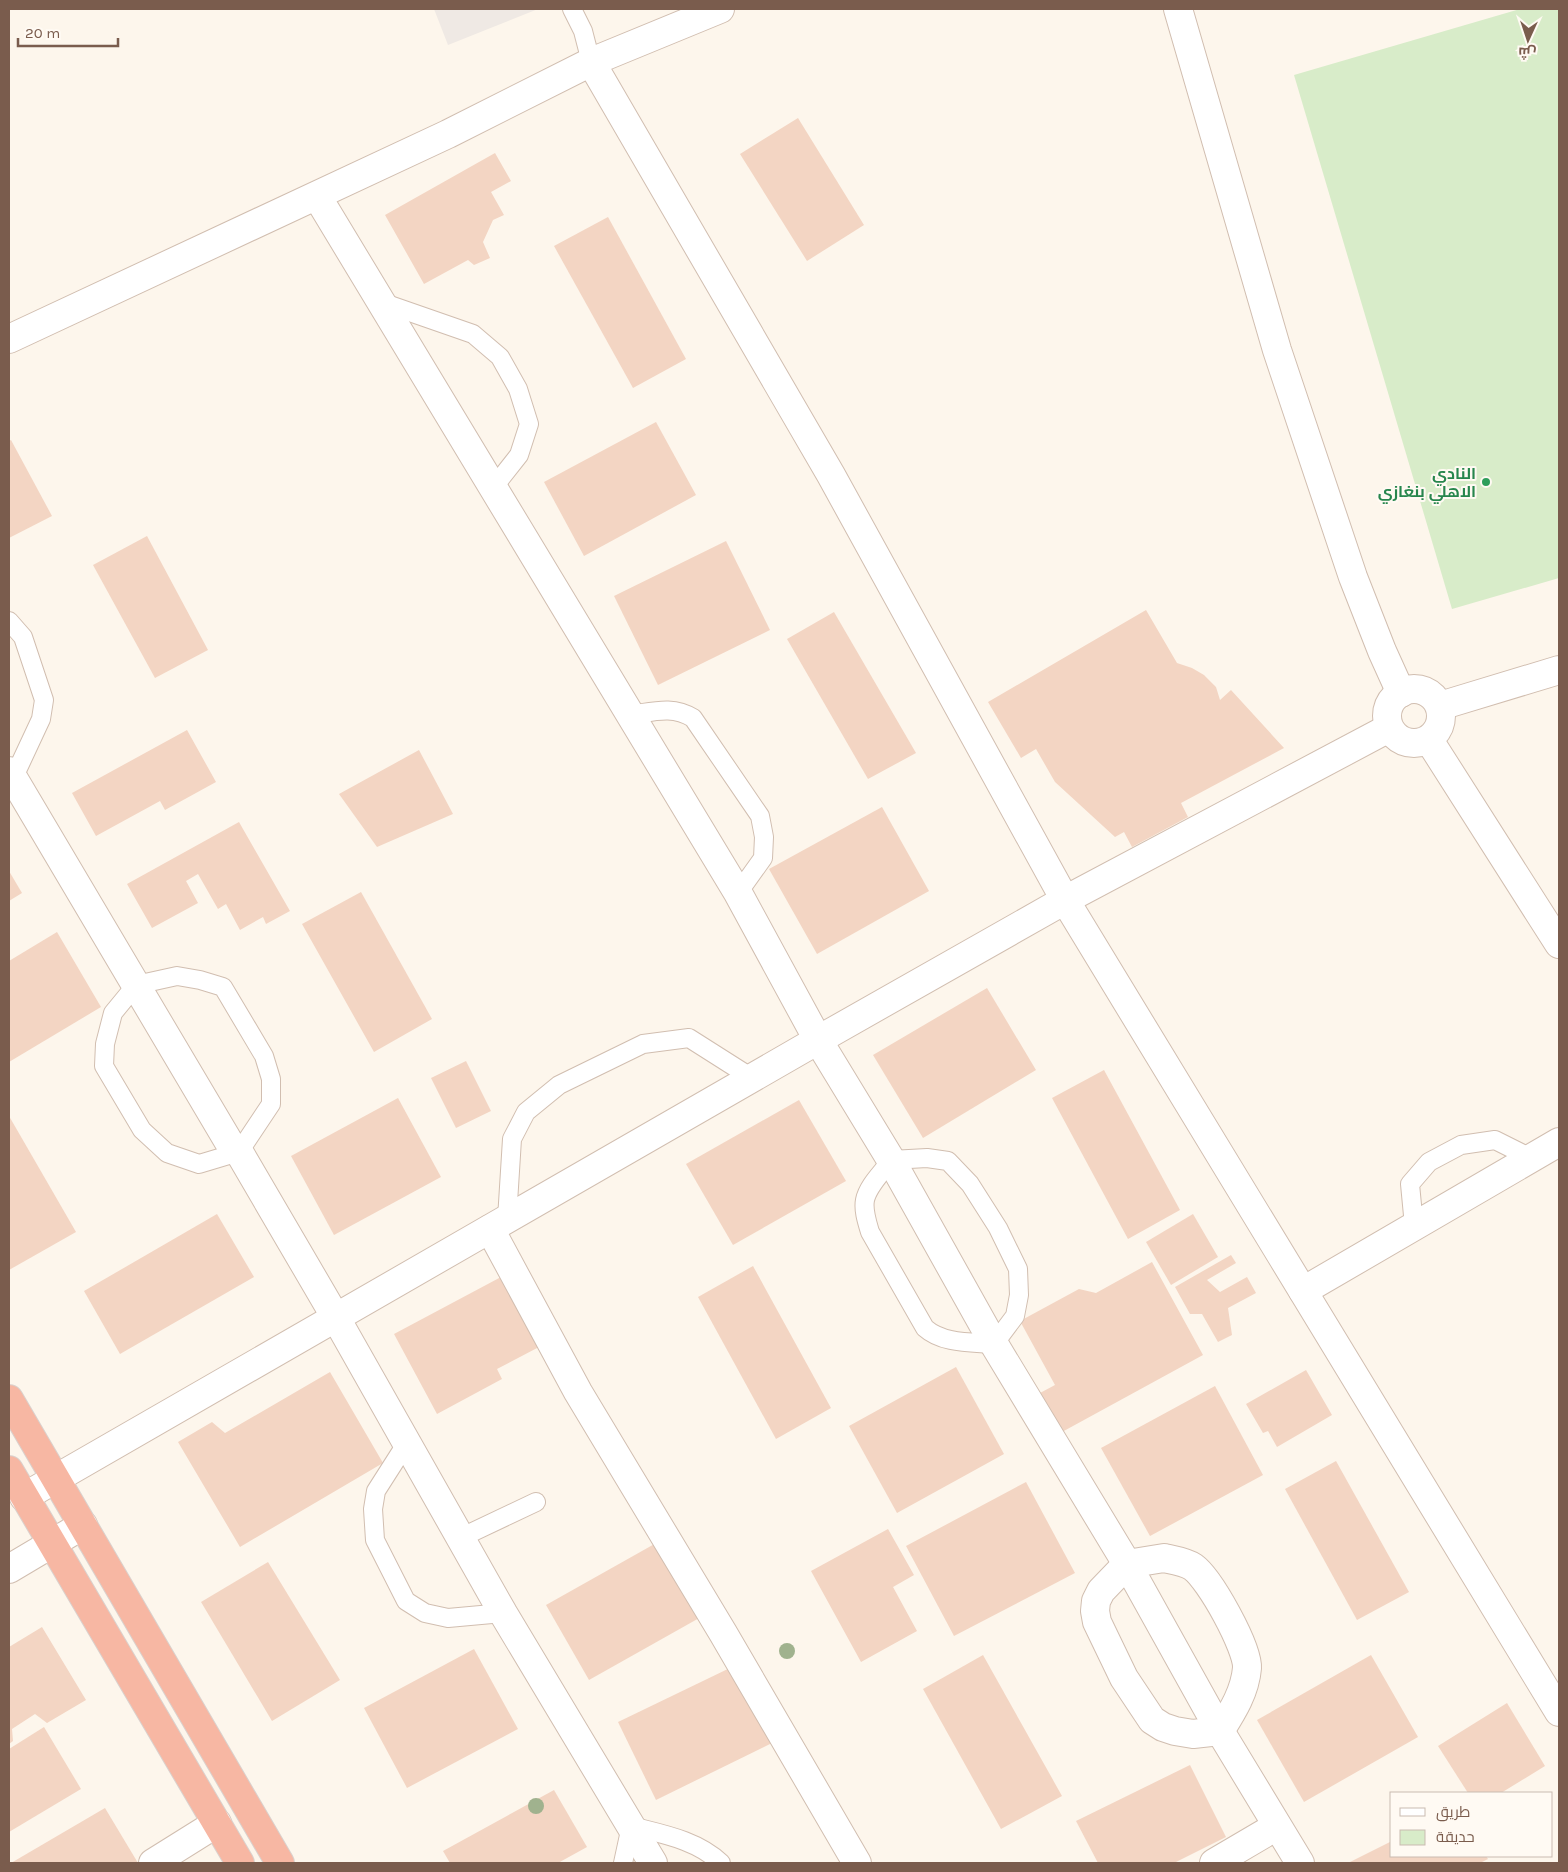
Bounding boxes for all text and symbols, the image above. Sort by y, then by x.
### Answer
scale bar [18,15,118,47]
north arrow [1503,15,1553,65]
text: 20 m [25,24,60,42]
text: ش [1518,44,1537,61]
place label: النادي الاهلي بنغازي [1378,464,1476,504]
marker: النادي الاهلي بنغازي [1480,476,1492,488]
legend [1390,1792,1553,1857]
text: طريق [1436,1803,1470,1822]
text: حديقة [1436,1828,1475,1846]

